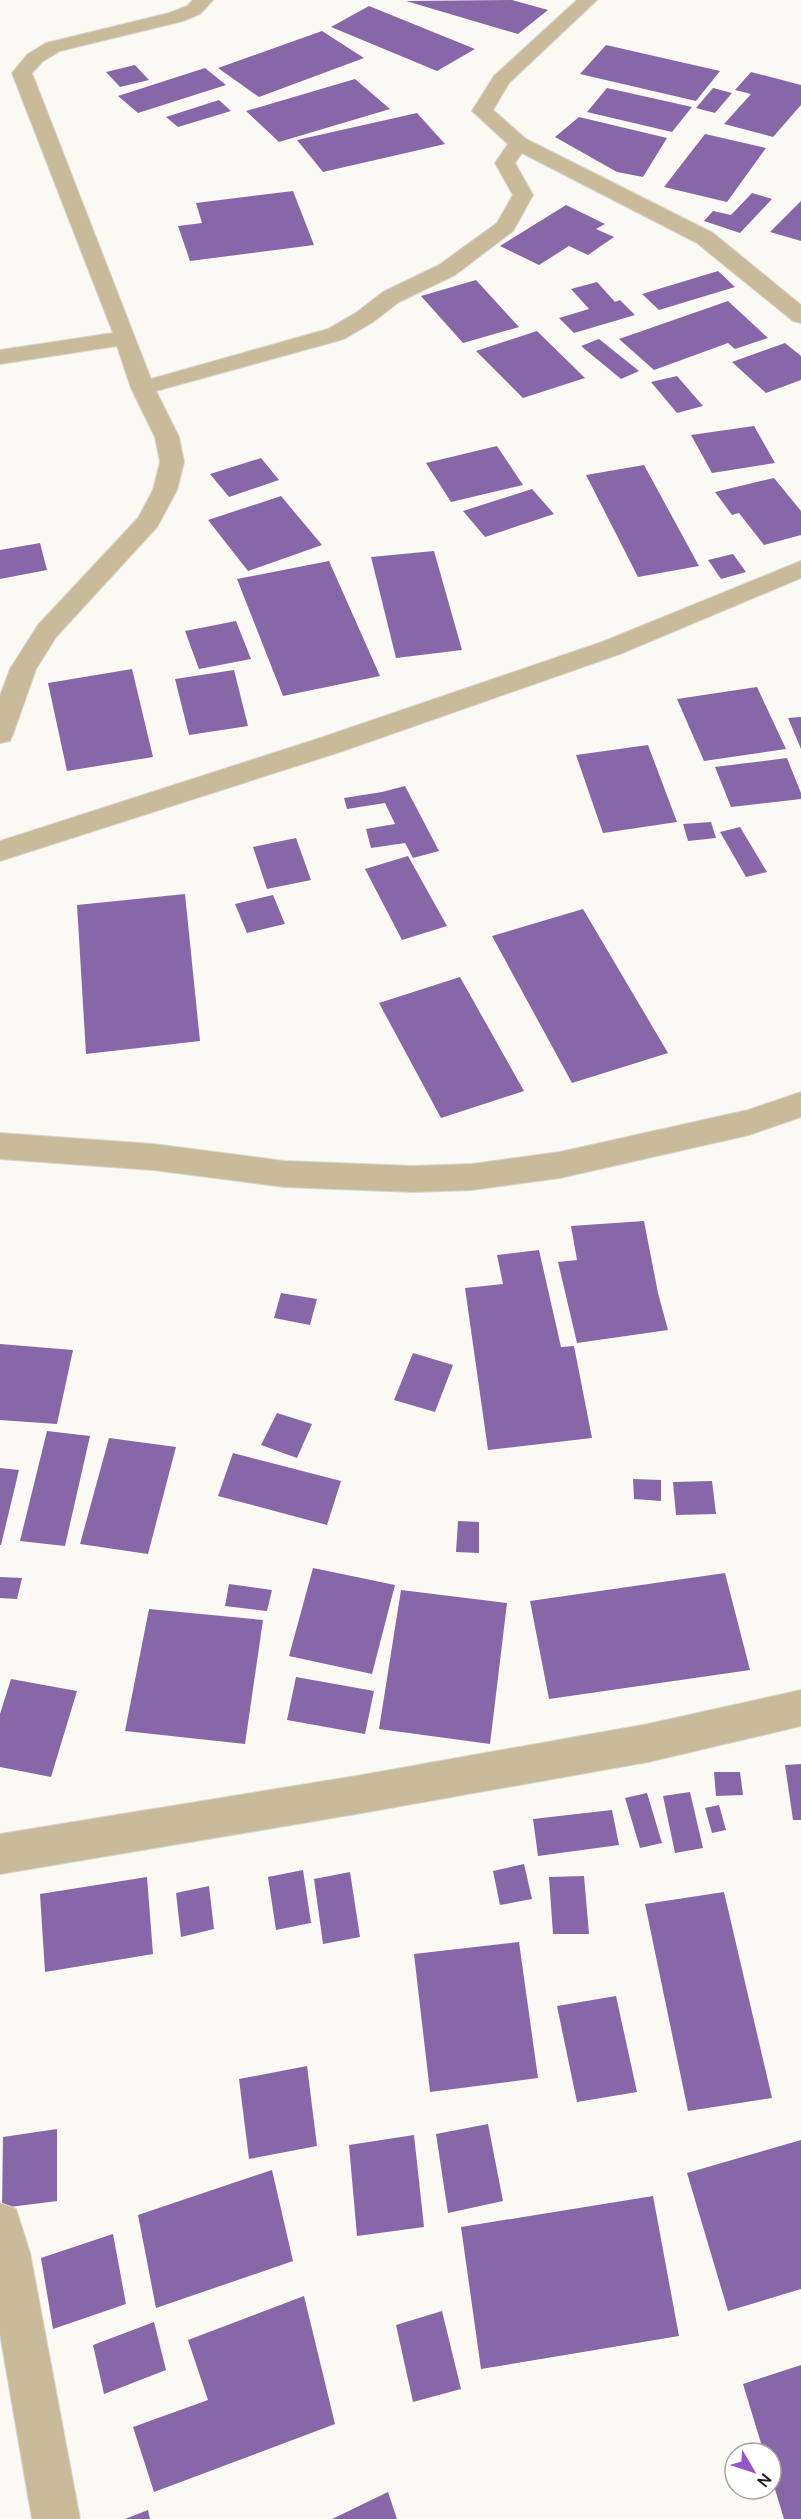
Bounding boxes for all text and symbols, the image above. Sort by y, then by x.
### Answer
north arrow [723,2441,783,2501]
text: N [752,2469,777,2492]

